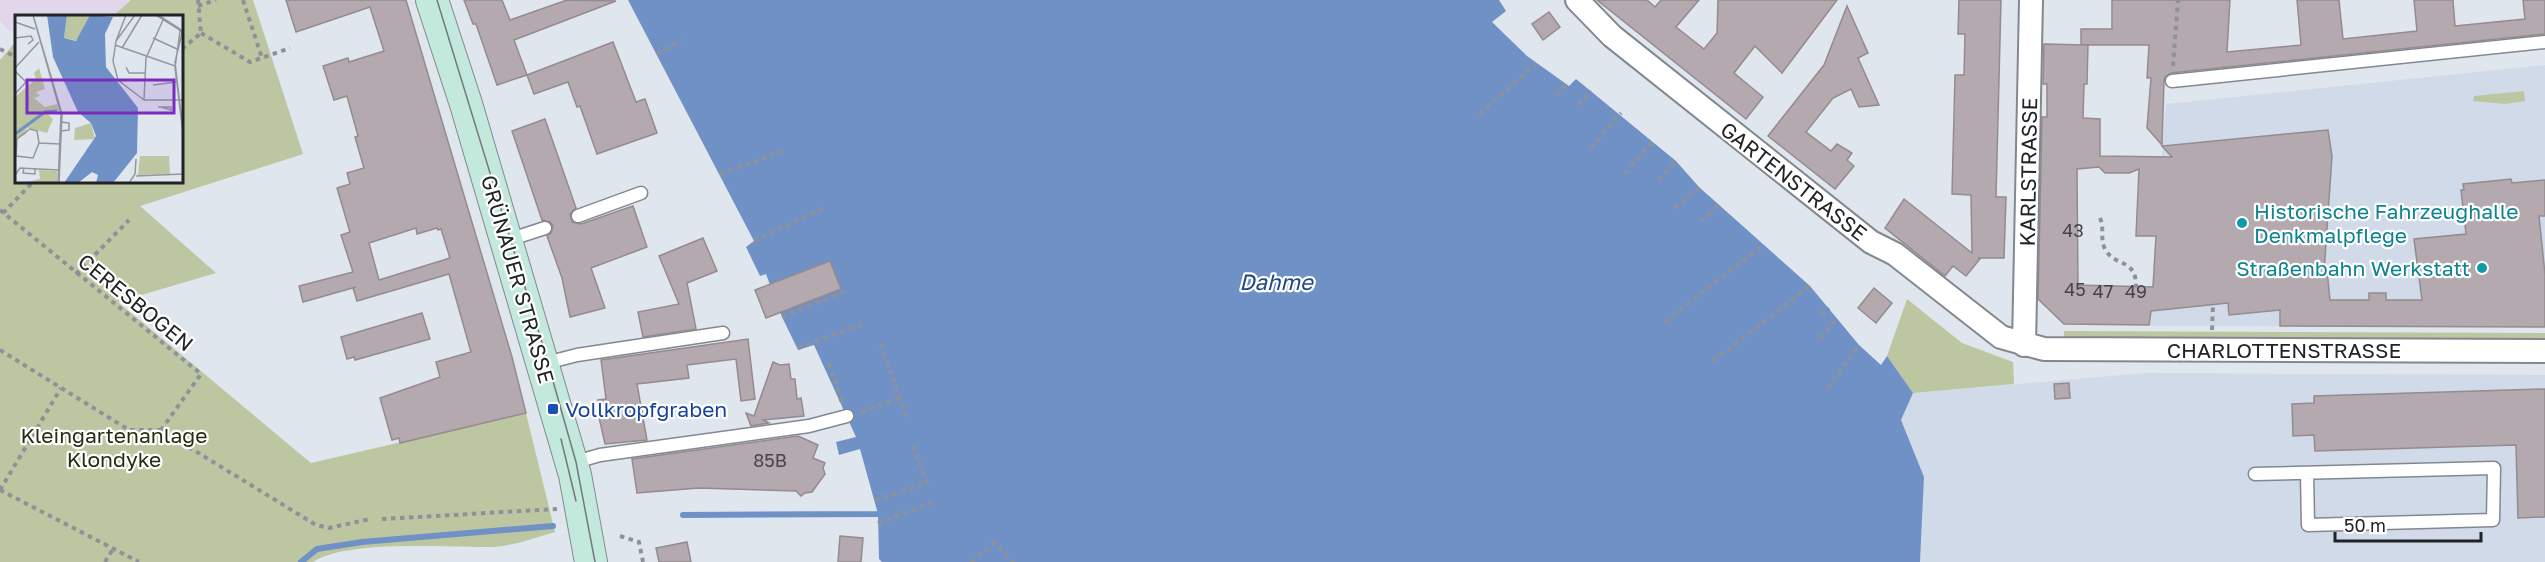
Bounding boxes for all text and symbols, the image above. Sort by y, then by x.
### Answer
inset map [15,15,183,183]
street label: KARLSTRASSE [2014,97,2042,247]
street label: GARTENSTRASSE [1716,116,1872,246]
street label: GRÜNAUER STRASSE [476,172,560,386]
place label: Historische Fahrzeughalle Denkmalpflege [2254,198,2518,248]
marker: Historische Fahrzeughalle Denkmalpflege [2235,216,2249,230]
house number: 43 [2062,219,2084,241]
street label: CERESBOGEN [73,248,199,356]
place label: Straßenbahn Werkstatt [2236,255,2470,281]
marker: Straßenbahn Werkstatt [2475,261,2489,275]
water label: Dahme [1239,268,1315,295]
house number: 45 [2064,278,2086,300]
house number: 47 [2093,280,2113,302]
house number: 49 [2125,280,2147,302]
street label: CHARLOTTENSTRASSE [2167,337,2401,363]
place label: Vollkropfgraben [565,396,727,422]
marker: Vollkropfgraben [546,402,560,416]
park label: Kleingartenanlage Klondyke [21,422,207,472]
house number: 85B [753,449,787,471]
scale bar [2335,505,2480,543]
text: 50 m [2344,514,2386,536]

